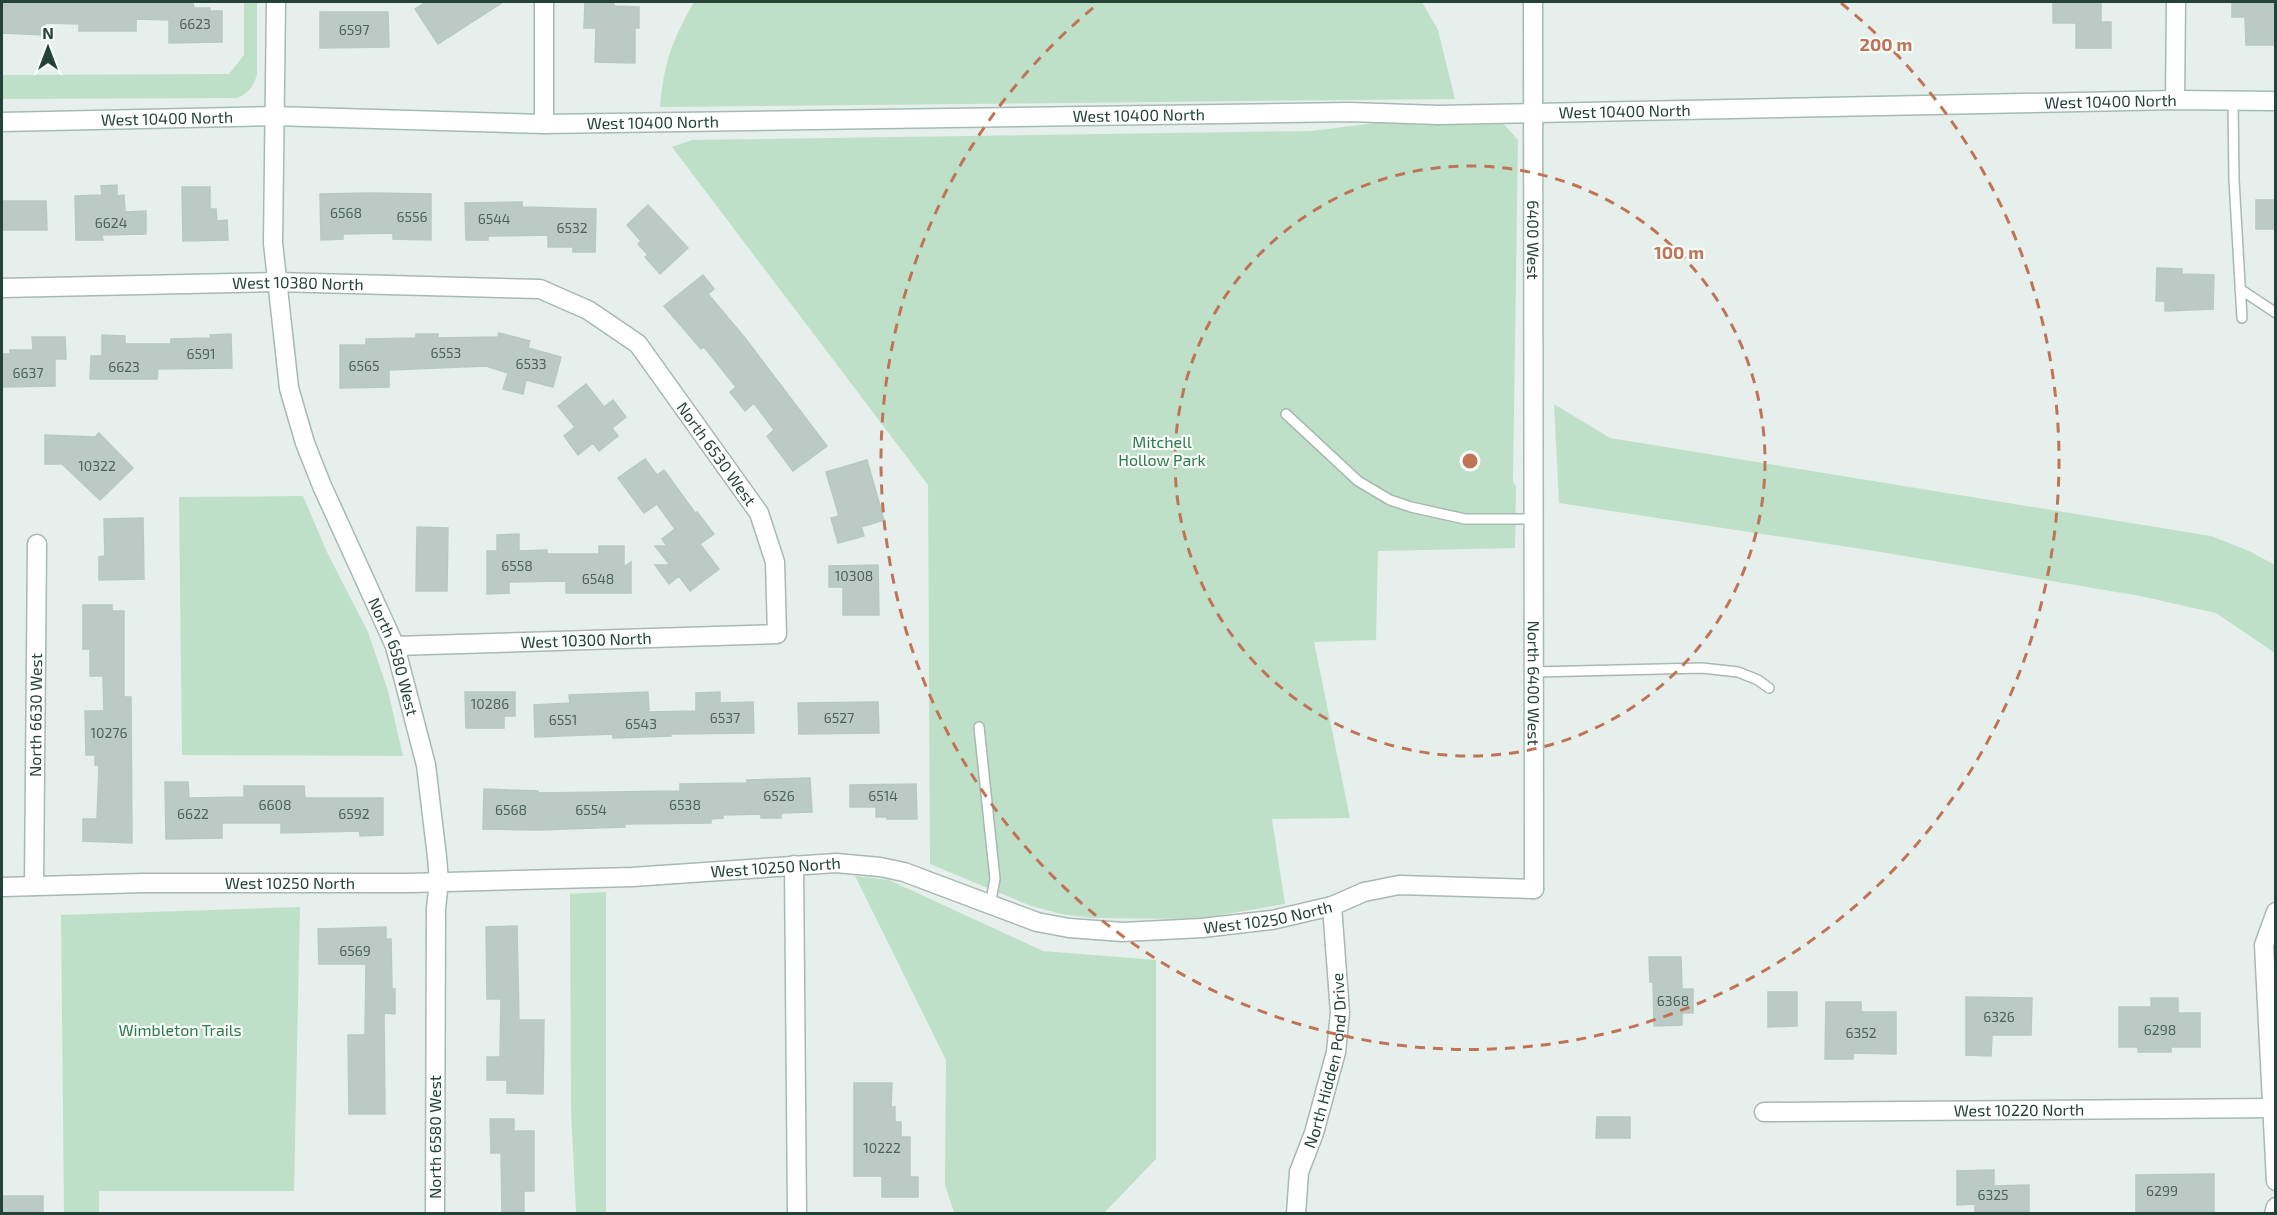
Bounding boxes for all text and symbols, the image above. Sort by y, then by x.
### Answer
house number: 6623 [179,15,211,32]
north arrow [18,18,78,78]
house number: 6597 [339,21,369,38]
text: N [42,23,54,42]
text: 200 m [1860,33,1912,55]
street label: West 10400 North [2044,90,2177,112]
street label: West 10400 North [1558,100,1691,122]
street label: West 10400 North [1072,104,1205,125]
street label: West 10400 North [101,107,233,129]
street label: West 10400 North [587,111,719,132]
street label: 6400 West [1524,200,1543,280]
house number: 6568 [330,204,362,221]
house number: 6556 [396,208,428,225]
house number: 6544 [478,210,510,227]
house number: 6624 [95,214,127,231]
house number: 6532 [556,219,588,236]
text: 100 m [1654,241,1704,263]
street label: West 10380 North [232,272,364,293]
house number: 6553 [431,344,461,361]
house number: 6591 [186,345,216,362]
house number: 6533 [515,355,547,372]
house number: 6565 [348,357,380,374]
house number: 6623 [108,358,140,375]
house number: 6637 [13,364,43,381]
street label: North 6530 West [673,398,761,509]
park label: Mitchell Hollow Park [1118,432,1206,469]
centre of rings [1460,451,1480,471]
house number: 10322 [78,457,116,474]
house number: 6558 [501,557,533,574]
house number: 10308 [835,567,873,584]
house number: 6548 [582,570,614,587]
street label: North 6580 West [365,594,423,718]
street label: North 6400 West [1525,620,1544,746]
street label: West 10300 North [520,628,652,651]
street label: North 6630 West [25,653,45,777]
house number: 10286 [471,695,509,712]
house number: 6537 [710,709,740,726]
house number: 6527 [824,709,854,726]
house number: 6551 [549,711,577,728]
house number: 6543 [625,715,657,732]
house number: 10276 [90,724,128,741]
house number: 6526 [763,787,795,804]
house number: 6514 [868,787,898,804]
house number: 6608 [259,796,291,813]
house number: 6538 [669,796,701,813]
house number: 6568 [495,801,527,818]
house number: 6554 [575,801,607,818]
house number: 6622 [177,805,209,822]
house number: 6592 [338,805,370,822]
street label: West 10250 North [710,853,841,881]
street label: West 10250 North [225,873,355,892]
street label: West 10250 North [1202,896,1334,937]
house number: 6569 [339,942,371,959]
street label: North Hidden Pond Drive [1299,972,1349,1150]
house number: 6368 [1657,992,1689,1009]
house number: 6326 [1983,1008,2015,1025]
park label: Wimbleton Trails [118,1020,242,1039]
house number: 6298 [2144,1021,2176,1038]
house number: 6352 [1845,1024,1877,1041]
street label: North 6580 West [425,1075,444,1199]
street label: West 10220 North [1954,1099,2084,1120]
house number: 10222 [863,1139,901,1156]
house number: 6299 [2146,1182,2178,1199]
house number: 6325 [1977,1186,2009,1203]

